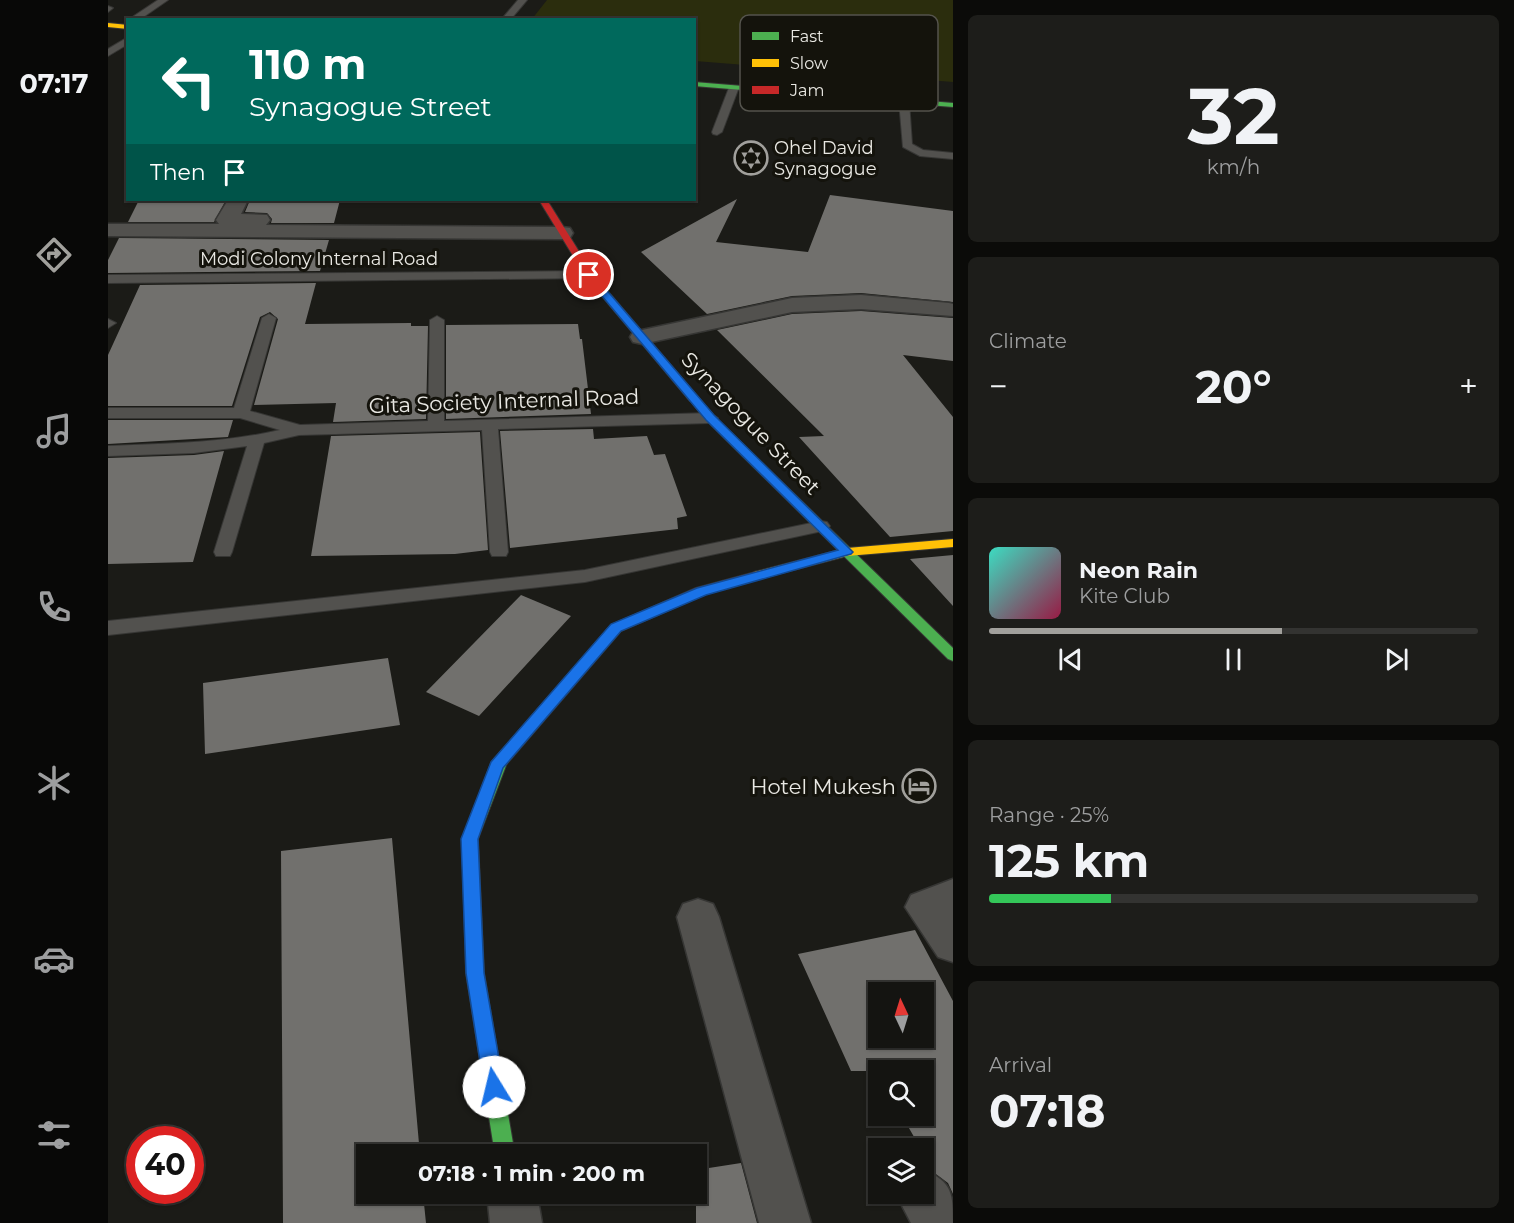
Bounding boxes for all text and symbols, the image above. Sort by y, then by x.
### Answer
legend [740,15,938,111]
text: Fast [790,27,824,46]
text: 110 m [249,38,366,90]
icon: left [150,42,228,120]
text: Slow [790,54,828,73]
text: 07:17 [20,67,88,100]
text: 32 [1188,68,1279,164]
text: Jam [789,81,824,100]
text: Synagogue Street [249,90,492,123]
place label: Ohel David Synagogue [774,137,877,180]
synagogue icon: Ohel David Synagogue [733,140,769,176]
text: km/h [1207,155,1260,179]
icon: arrive [218,156,251,189]
text: Then [150,159,206,186]
icon: directions [33,234,75,276]
street label: Modi Colony Internal Road [200,248,438,270]
pin [563,249,614,300]
icon: arrive [572,258,605,291]
text: Climate [989,329,1067,353]
street label: Synagogue Street [676,346,826,500]
text: 20° [1196,359,1271,414]
text: − [989,366,1008,406]
text: + [1459,366,1478,406]
street label: Gita Society Internal Road [368,384,640,418]
icon: music [33,410,75,452]
text: Neon Rain [1079,557,1198,584]
text: Kite Club [1079,584,1170,608]
icon: phone [33,586,75,628]
icon: previous [1054,643,1087,676]
icon: pause [1217,643,1250,676]
icon: next [1380,643,1413,676]
icon: climate [33,762,75,804]
hotel icon: Hotel Mukesh [901,768,937,804]
place label: Hotel Mukesh [750,774,896,799]
text: Range · 25% [989,803,1109,827]
text: 125 km [989,833,1149,888]
icon: car [33,938,75,980]
north arrow [868,982,934,1048]
map controls [868,982,934,1204]
text: Arrival [989,1053,1052,1077]
position arrow [462,1055,526,1119]
button: search [868,1060,934,1126]
text: 07:18 [989,1083,1106,1138]
icon: filters [33,1114,75,1156]
speed limit sign: 40 [126,1126,204,1204]
button: layers [868,1138,934,1204]
text: 07:18 · 1 min · 200 m [418,1160,645,1187]

